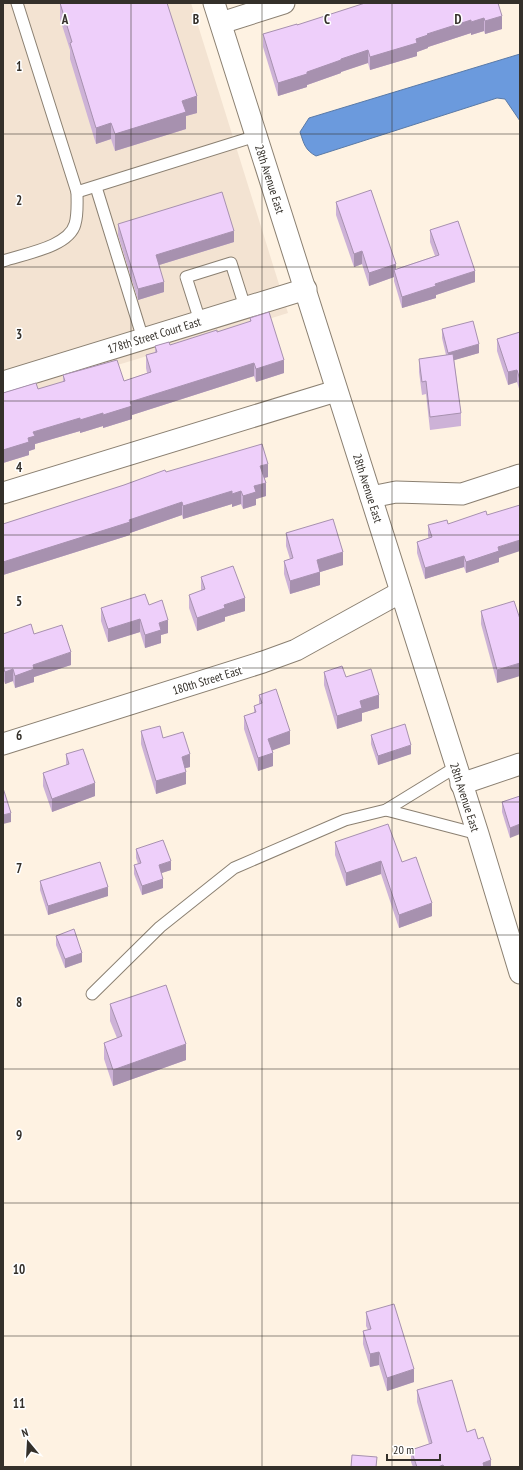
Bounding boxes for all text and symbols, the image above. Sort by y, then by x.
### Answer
text: A [61,11,69,28]
text: B [193,11,199,28]
text: C [324,11,330,28]
text: D [455,11,462,28]
text: 1 [16,58,22,75]
street label: 28th Avenue East [252,143,288,216]
text: 2 [16,192,22,209]
street label: 178th Street Court East [105,313,203,356]
text: 3 [16,326,22,343]
street label: 28th Avenue East [350,452,386,525]
text: 4 [16,459,23,476]
text: 5 [16,593,22,610]
street label: 180th Street East [170,662,244,698]
text: 6 [16,727,22,744]
street label: 28th Avenue East [447,761,483,834]
text: 7 [16,860,22,877]
text: 8 [16,994,22,1011]
text: 9 [16,1127,22,1144]
text: 10 [13,1261,25,1278]
text: 11 [13,1395,25,1412]
north arrow [8,1422,48,1462]
text: N [20,1425,30,1440]
scale bar [387,1436,440,1462]
text: 20 m [393,1442,414,1457]

